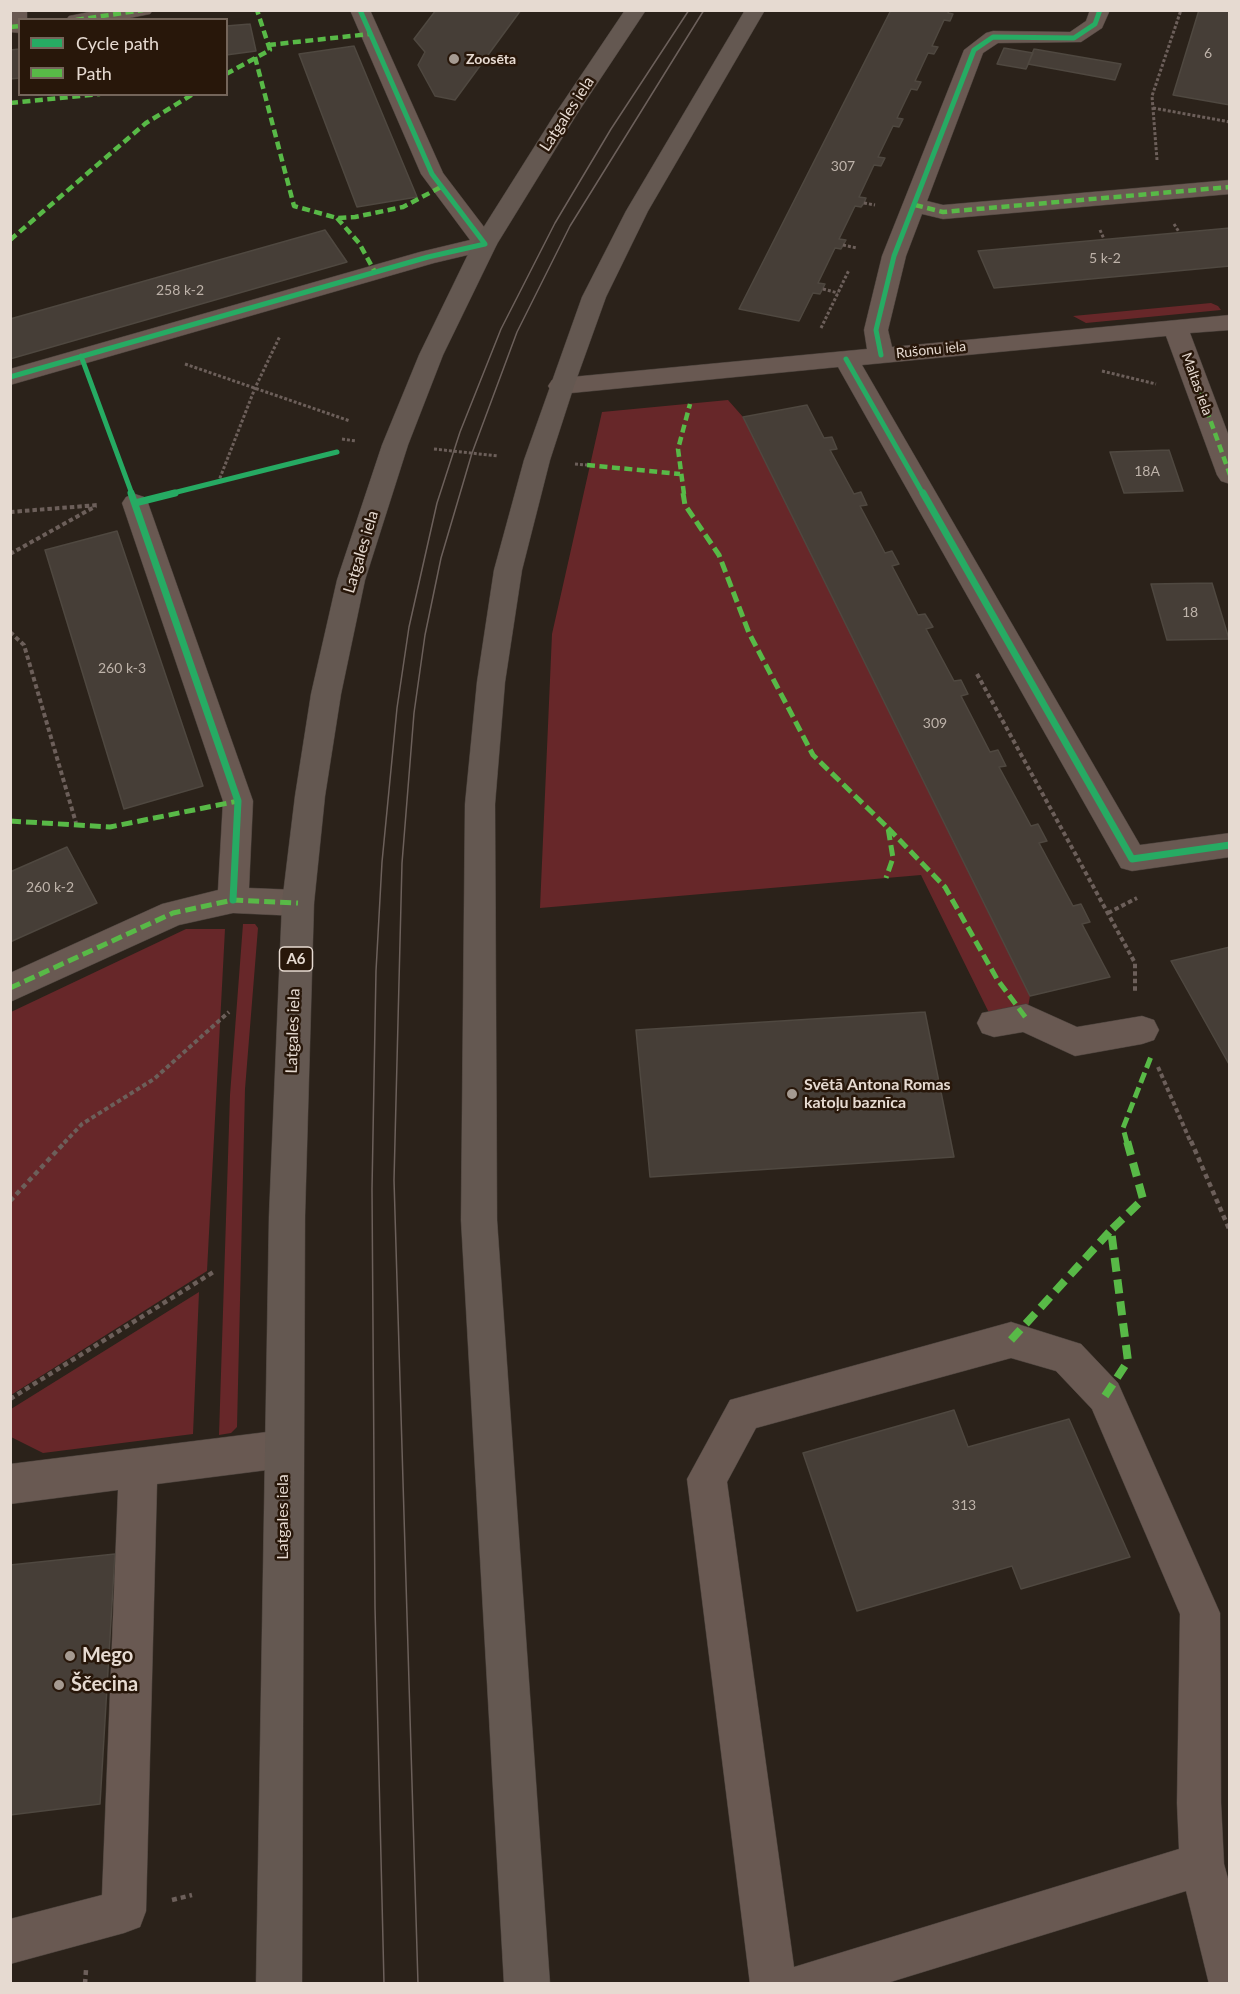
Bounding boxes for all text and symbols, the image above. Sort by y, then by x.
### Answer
legend [18,18,228,96]
text: Cycle path [76,32,159,54]
house number: 6 [1204,45,1212,61]
place label: Zoosēta [466,51,516,67]
marker: Zoosēta [447,52,461,66]
text: Path [76,62,112,84]
street label: Latgales iela [536,73,598,155]
house number: 307 [831,158,855,174]
house number: 5 k-2 [1089,250,1121,266]
house number: 258 k-2 [156,282,204,298]
street label: Rušonu iela [895,338,967,362]
street label: Maltas iela [1178,350,1216,418]
house number: 18A [1134,463,1160,479]
street label: Latgales iela [339,508,383,596]
house number: 18 [1182,604,1198,620]
house number: 260 k-3 [98,660,146,676]
house number: 309 [923,715,947,731]
house number: 260 k-2 [26,879,74,895]
road number: A6 [280,947,312,971]
street label: Latgales iela [282,988,304,1074]
place label: Svētā Antona Romas katoļu baznīca [804,1075,951,1113]
marker: Svētā Antona Romas katoļu baznīca [785,1087,799,1101]
street label: Latgales iela [273,1474,293,1560]
house number: 313 [952,1497,976,1513]
place label: Mego [82,1644,133,1668]
marker: Mego [63,1649,77,1663]
place label: Ščecina [71,1673,138,1697]
marker: Ščecina [52,1678,66,1692]

